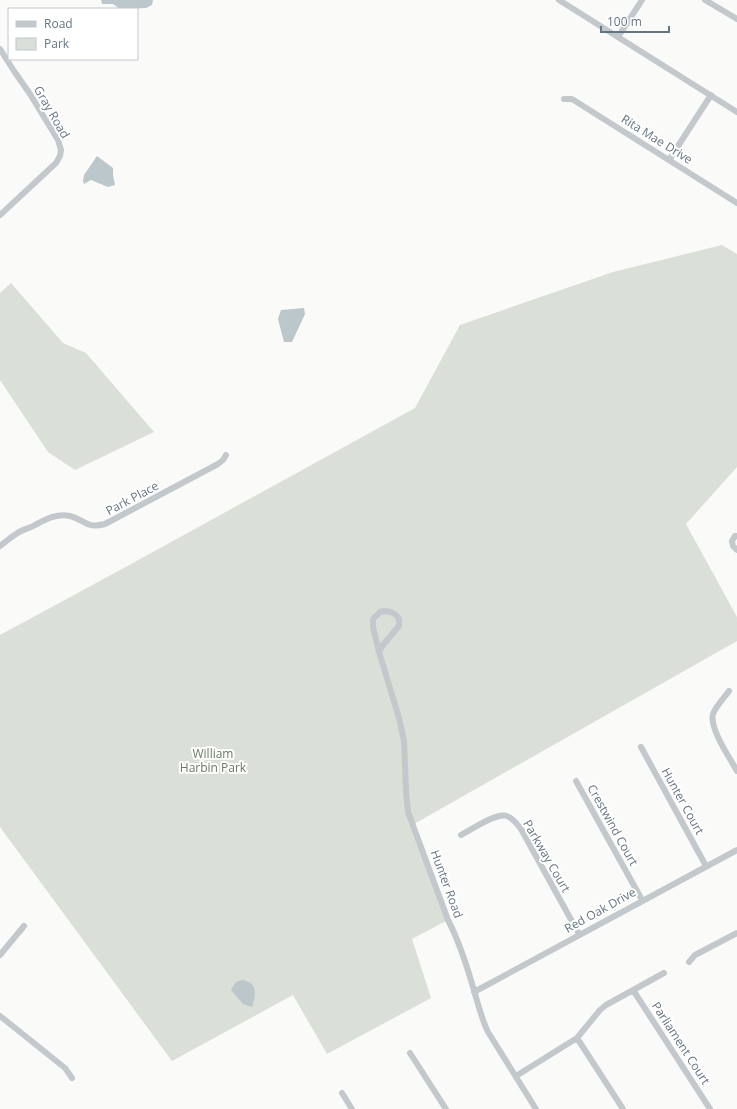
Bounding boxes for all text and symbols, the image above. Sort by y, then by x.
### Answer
legend [8,8,138,60]
scale bar [601,8,669,34]
text: 100 m [607,13,642,30]
text: Road [44,15,73,32]
text: Park [44,35,70,52]
street label: Gray Road [30,83,74,141]
street label: Rita Mae Drive [618,110,696,168]
street label: Park Place [103,477,162,519]
park label: William Harbin Park [180,745,247,776]
street label: Hunter Court [658,765,708,837]
street label: Crestwind Court [584,781,642,869]
street label: Parkway Court [519,816,575,896]
street label: Hunter Road [427,848,467,920]
street label: Red Oak Drive [561,883,639,937]
street label: Parliament Court [648,998,714,1088]

